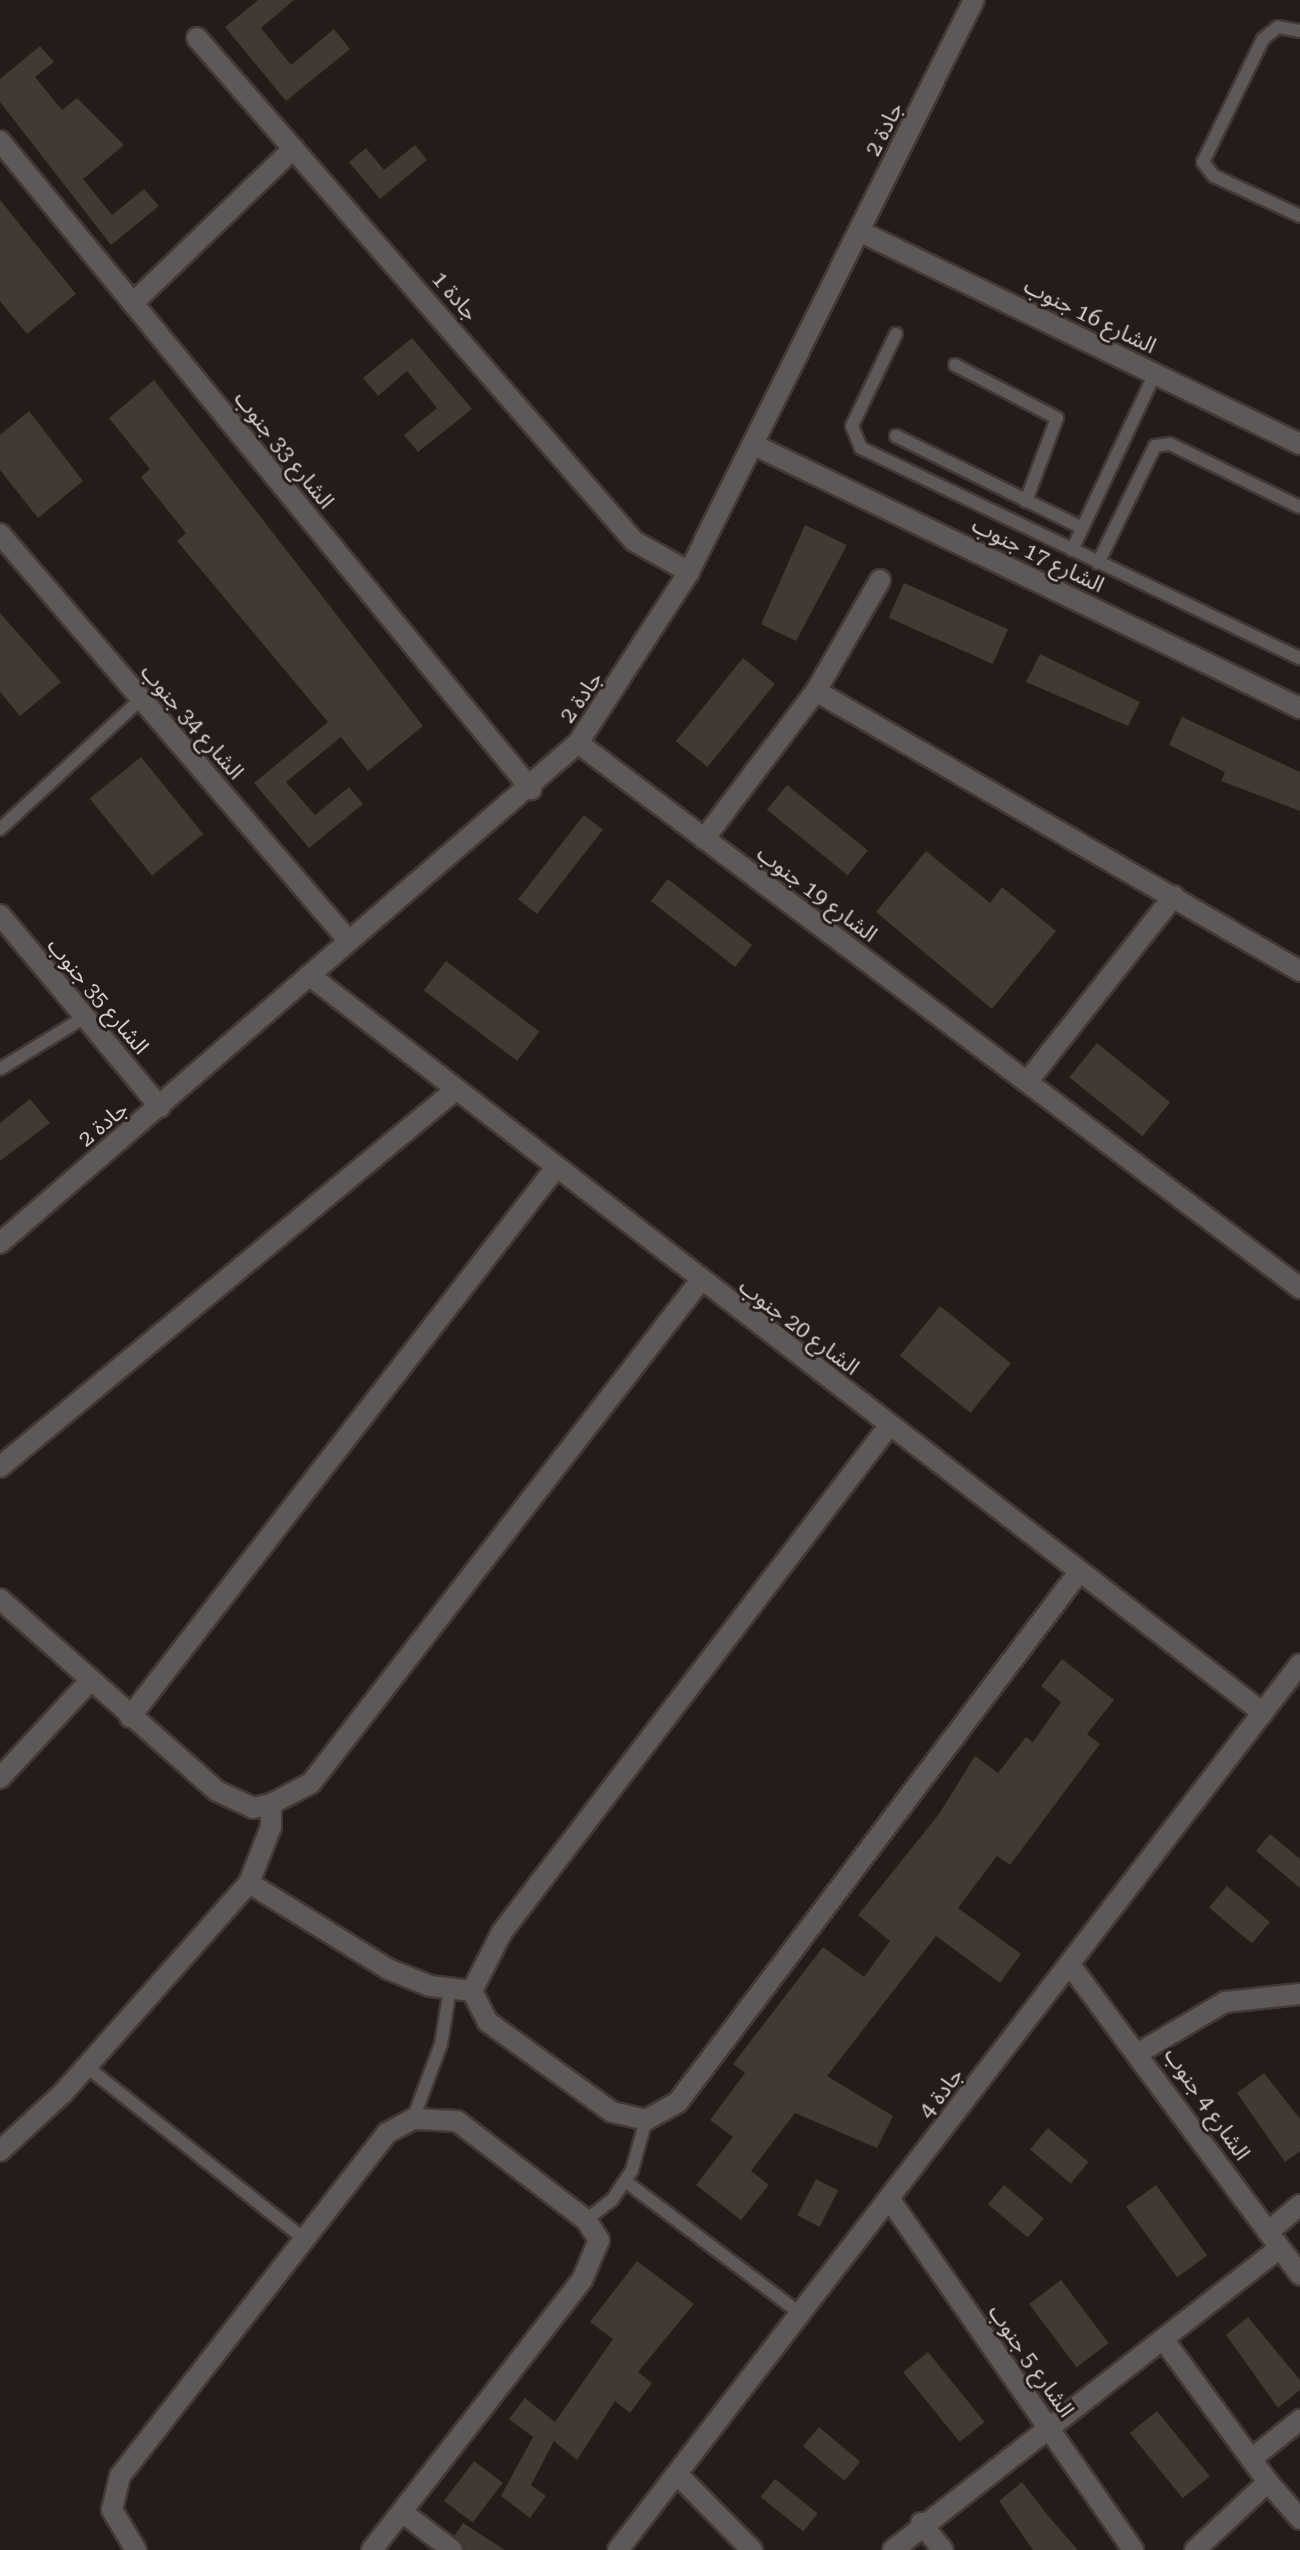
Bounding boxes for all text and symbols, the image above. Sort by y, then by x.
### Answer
street label: جادة 2 [859,98,909,160]
street label: جادة 1 [426,266,484,326]
street label: الشارع 16 جنوب [1020,273,1160,359]
street label: الشارع 33 جنوب [228,386,340,514]
street label: الشارع 17 جنوب [968,512,1108,598]
street label: الشارع 34 جنوب [135,659,249,785]
street label: جادة 2 [554,666,608,728]
street label: الشارع 19 جنوب [752,840,882,948]
street label: الشارع 35 جنوب [42,932,154,1060]
street label: جادة 2 [73,1096,133,1152]
street label: الشارع 20 جنوب [734,1273,864,1381]
street label: الشارع 4 جنوب [1158,2043,1256,2165]
street label: جادة 4 [913,2062,969,2124]
street label: الشارع 5 جنوب [982,2300,1080,2422]

